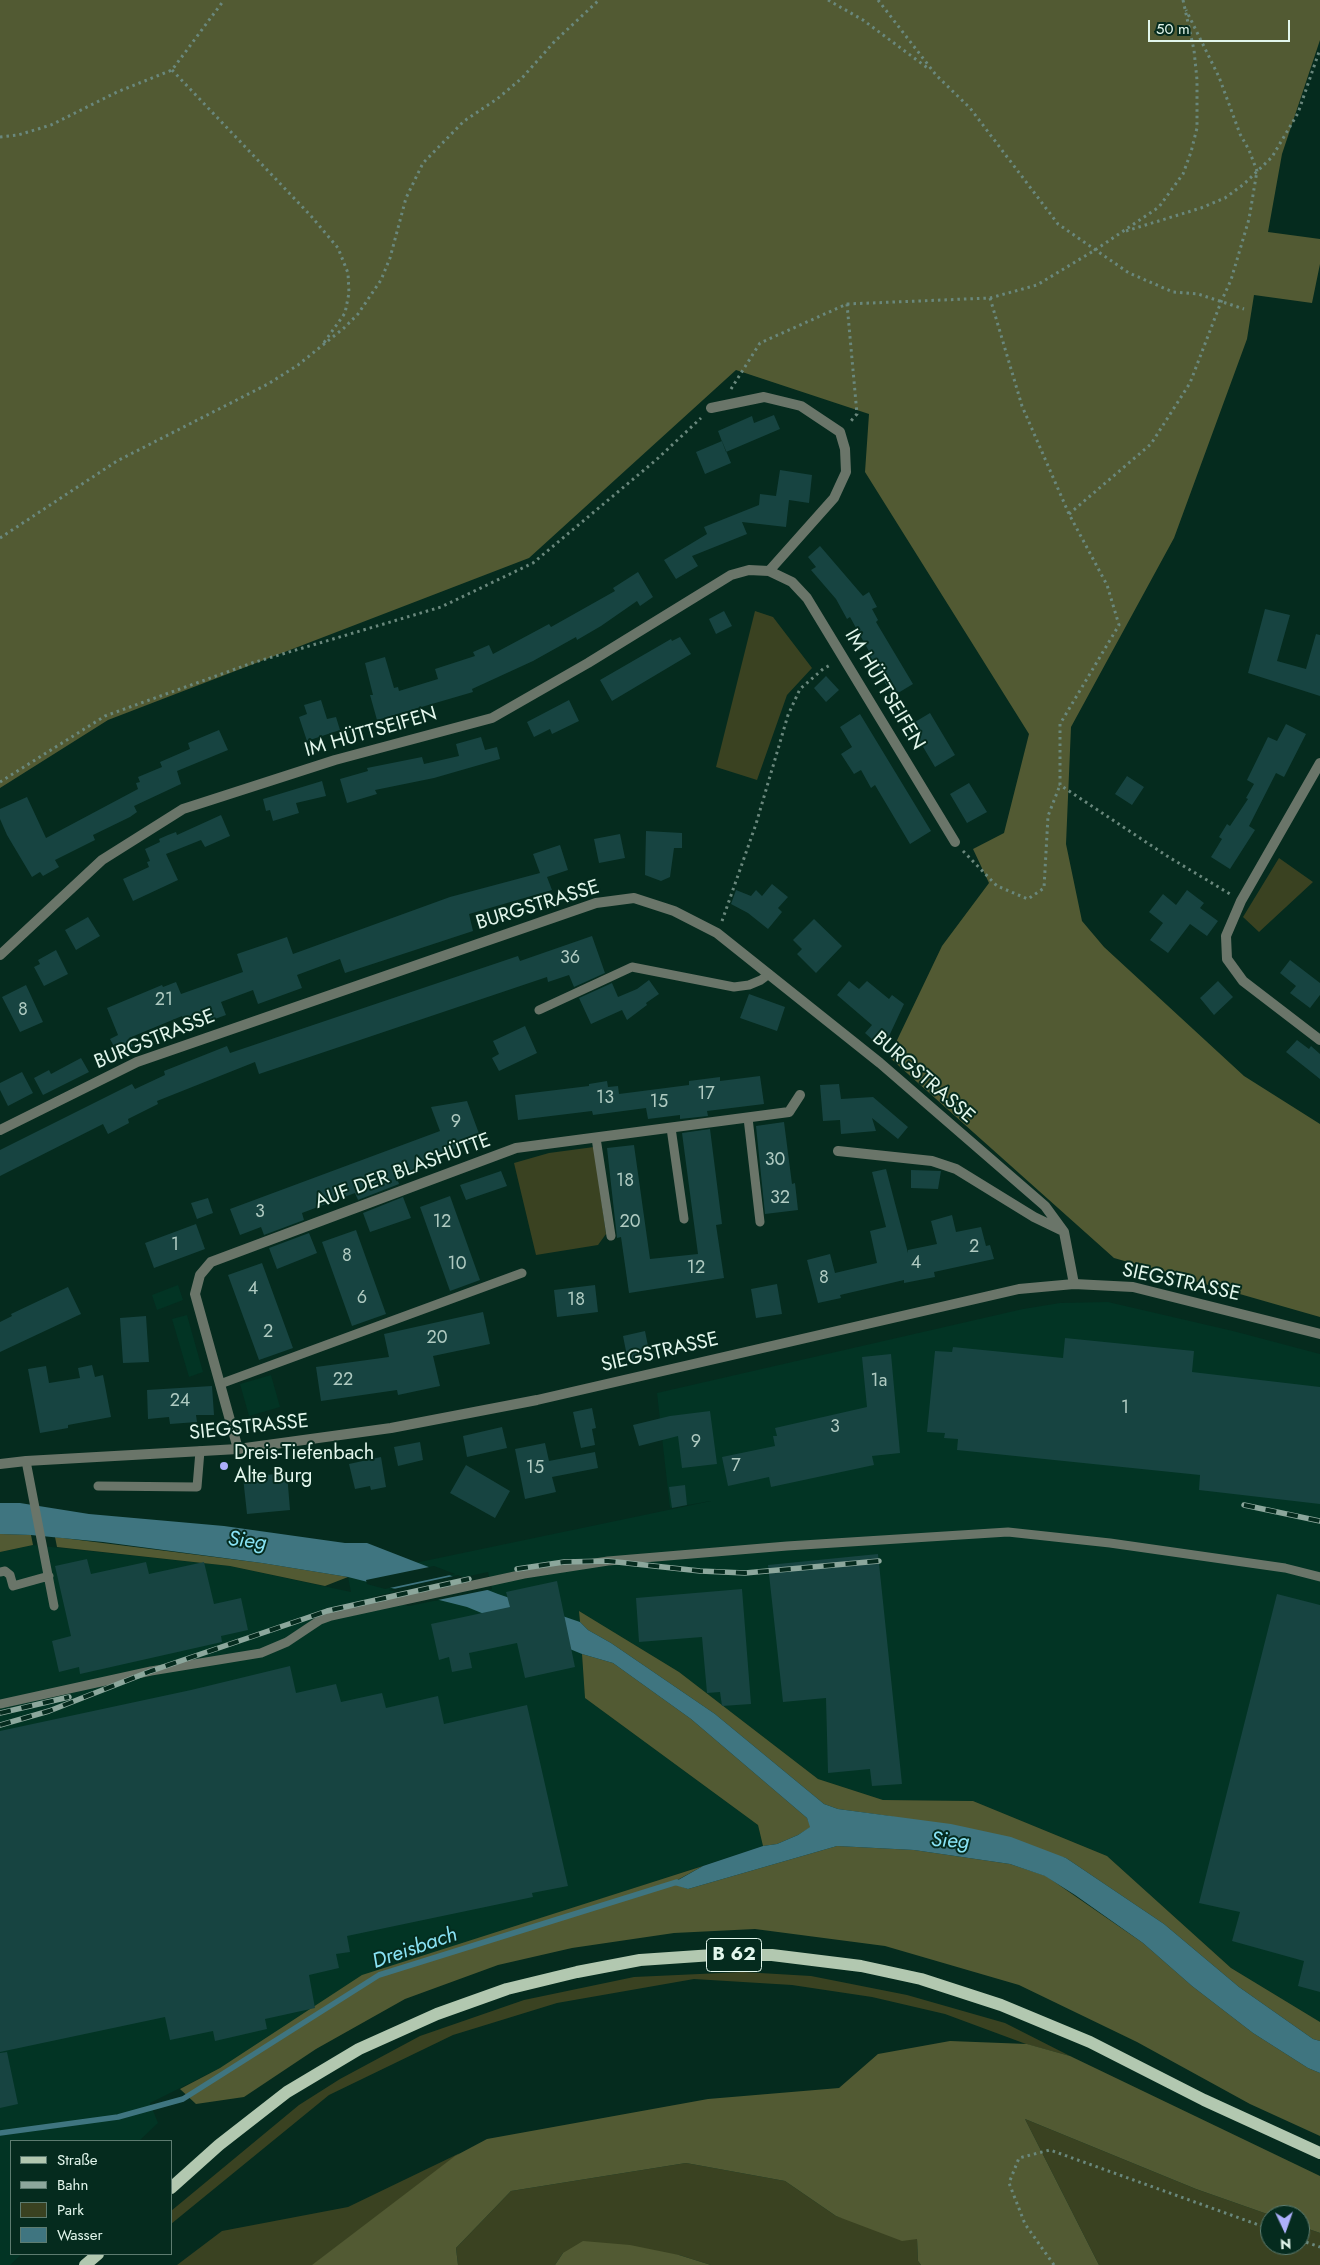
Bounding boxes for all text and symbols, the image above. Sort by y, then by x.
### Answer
scale bar [1150,10,1292,42]
text: 50 m [1156,18,1190,40]
street label: IM HÜTTSEIFEN [839,625,929,755]
street label: IM HÜTTSEIFEN [302,703,440,763]
street label: BURGSTRASSE [473,876,603,936]
house number: 36 [560,948,580,970]
house number: 21 [155,990,173,1012]
house number: 8 [18,1000,28,1022]
street label: BURGSTRASSE [91,1005,219,1075]
street label: BURGSTRASSE [867,1027,979,1129]
house number: 17 [697,1084,715,1106]
house number: 13 [596,1088,614,1110]
house number: 15 [650,1092,668,1114]
house number: 9 [451,1112,461,1134]
street label: AUF DER BLASHÜTTE [312,1129,494,1215]
house number: 30 [765,1150,785,1172]
house number: 18 [616,1171,634,1193]
house number: 32 [770,1188,790,1210]
house number: 3 [255,1202,265,1224]
house number: 12 [433,1212,451,1234]
house number: 20 [619,1212,641,1234]
house number: 1 [171,1235,179,1257]
house number: 2 [969,1237,979,1259]
house number: 8 [342,1246,352,1268]
house number: 4 [911,1253,921,1275]
house number: 10 [448,1254,466,1276]
house number: 12 [687,1258,705,1280]
street label: SIEGSTRASSE [1120,1259,1242,1307]
house number: 8 [819,1268,829,1290]
house number: 4 [248,1279,258,1301]
house number: 6 [357,1288,367,1310]
house number: 18 [567,1290,585,1312]
house number: 2 [263,1322,273,1344]
house number: 20 [426,1328,448,1350]
street label: SIEGSTRASSE [599,1328,721,1378]
house number: 22 [333,1370,353,1392]
house number: 1a [871,1371,887,1393]
house number: 24 [170,1391,190,1413]
house number: 1 [1121,1398,1129,1420]
street label: SIEGSTRASSE [188,1410,310,1446]
house number: 3 [830,1417,840,1439]
house number: 9 [691,1432,701,1454]
place label: Dreis-Tiefenbach Alte Burg [234,1442,374,1489]
house number: 7 [731,1456,741,1478]
house number: 15 [526,1458,544,1480]
marker: Dreis-Tiefenbach Alte Burg [218,1460,230,1472]
water label: Sieg [226,1527,268,1557]
water label: Sieg [930,1828,970,1856]
water label: Dreisbach [369,1923,461,1975]
road number: B 62 [706,1938,762,1972]
legend [10,2140,172,2255]
text: Straße [57,2149,97,2171]
text: Bahn [57,2174,88,2196]
text: Park [57,2199,84,2221]
north arrow [1260,2205,1310,2255]
text: Wasser [57,2224,103,2246]
text: N [1280,2234,1292,2254]

